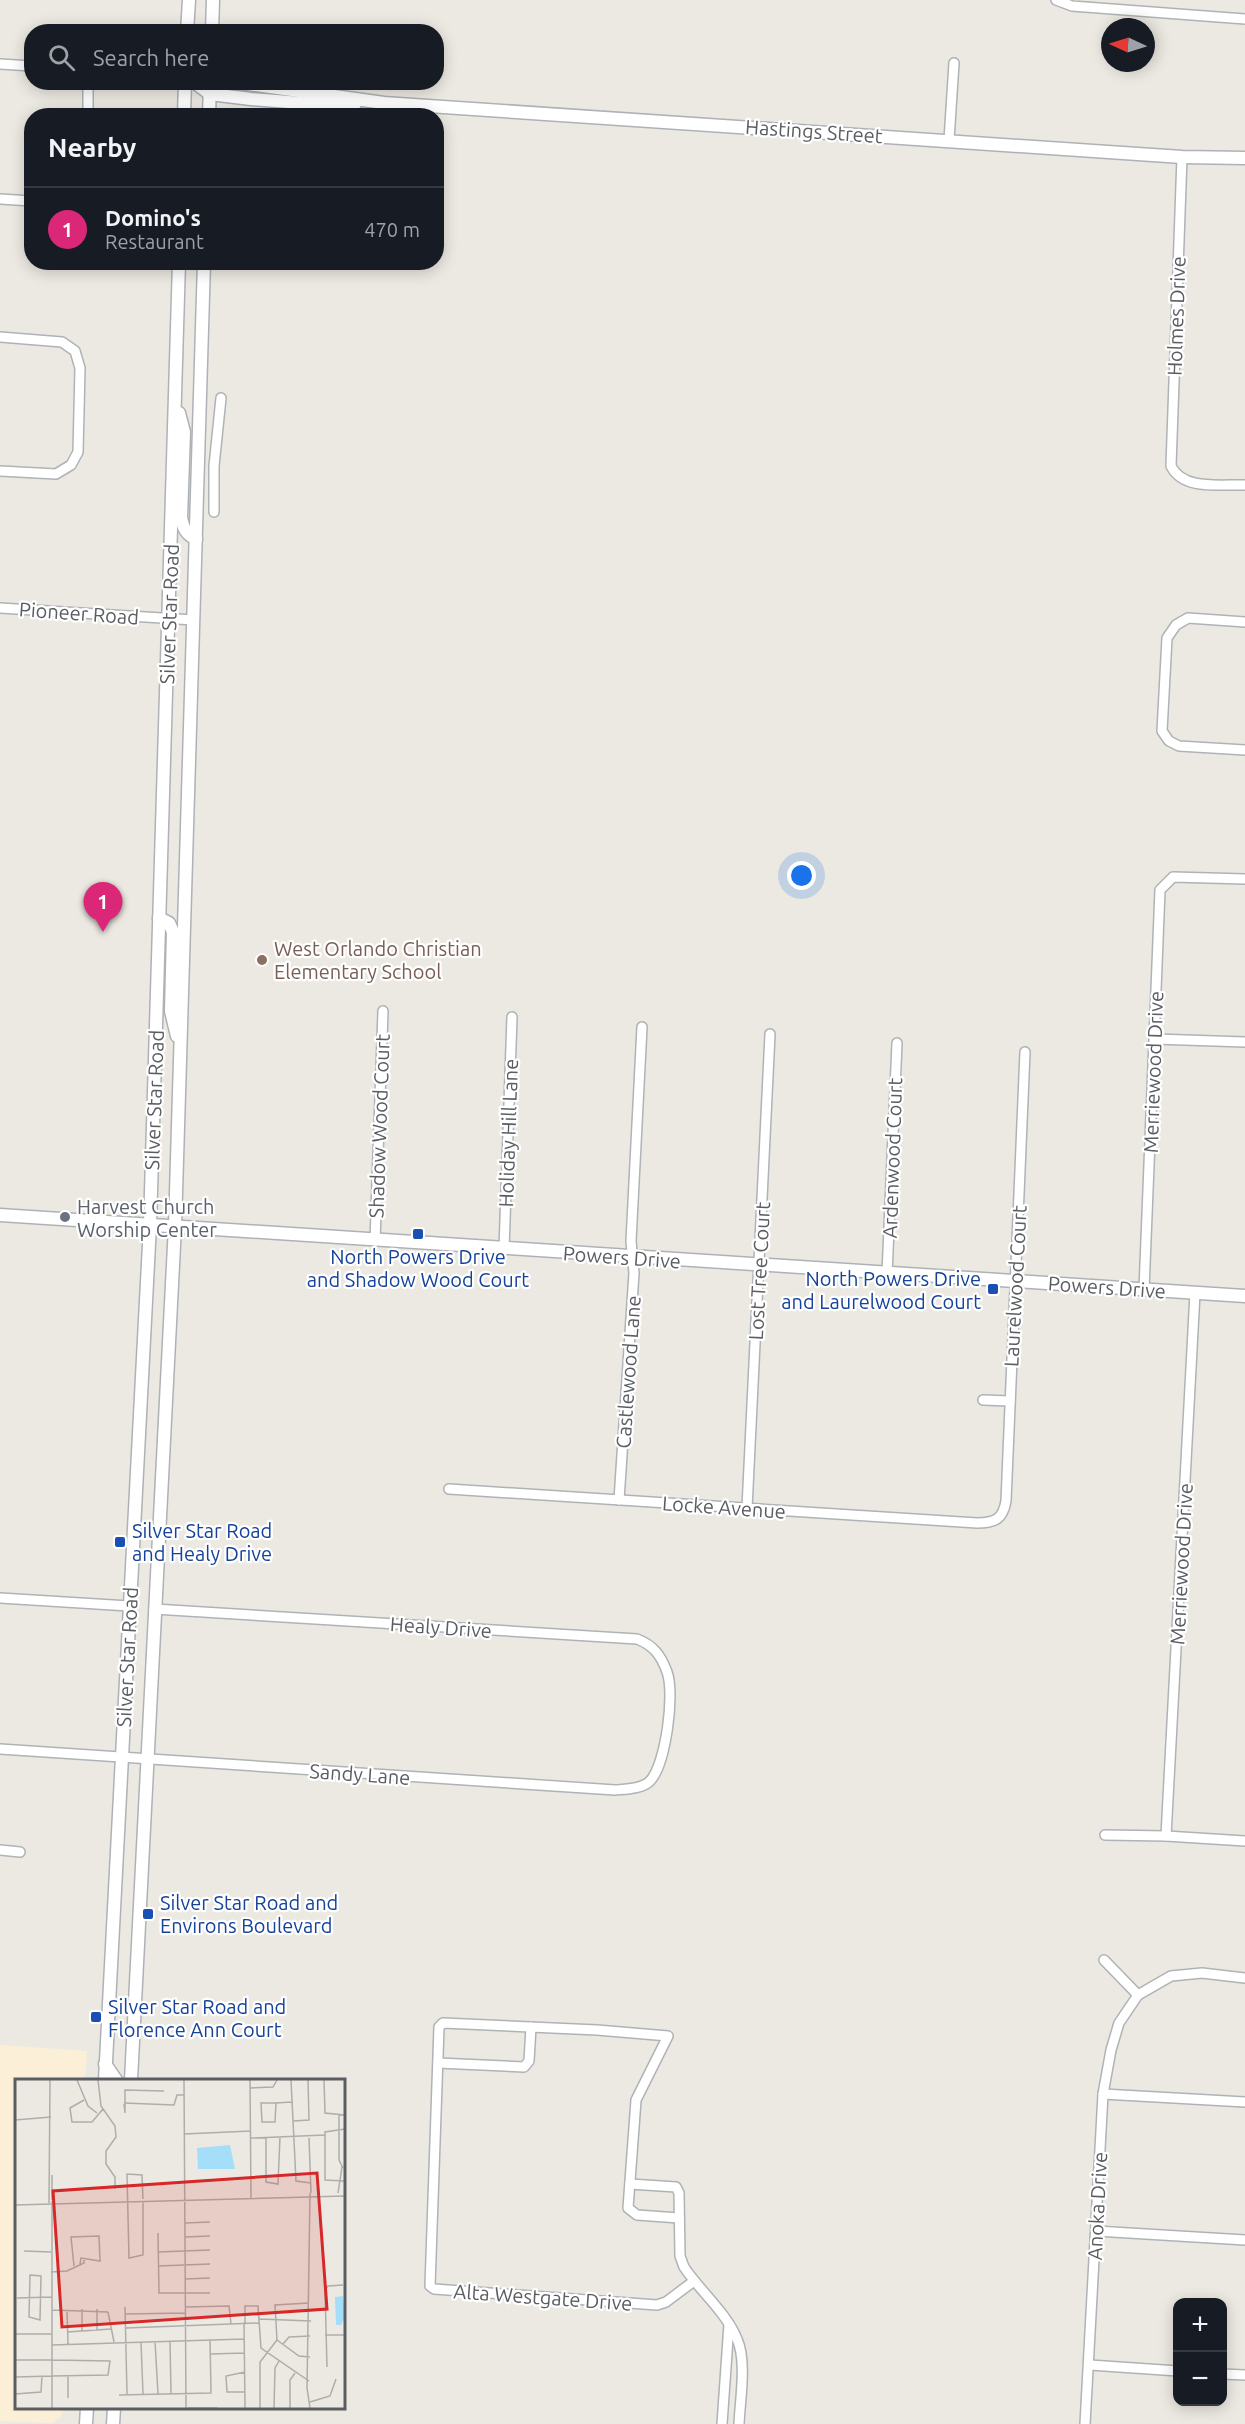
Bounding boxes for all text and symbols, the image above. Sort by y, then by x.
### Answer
north arrow [1101,18,1155,72]
search box [24,24,444,90]
icon: search [45,41,78,74]
text: Search here [93,45,209,70]
street label: Hastings Street [745,115,884,147]
text: Nearby [48,133,136,162]
text: Domino's [105,205,201,230]
text: 1 [62,218,73,241]
text: 470 m [364,218,420,241]
text: Restaurant [105,230,204,253]
street label: Holmes Drive [1162,256,1190,376]
street label: Silver Star Road [155,543,183,685]
street label: Pioneer Road [18,597,140,629]
your location [787,861,816,890]
pin: 1 [84,882,122,932]
place label: West Orlando Christian Elementary School [274,937,482,983]
marker: West Orlando Christian Elementary School [255,953,269,967]
street label: Merriewood Drive [1139,991,1167,1153]
street label: Silver Star Road [140,1029,168,1171]
street label: Shadow Wood Court [364,1033,394,1219]
street label: Holiday Hill Lane [494,1058,522,1208]
street label: Ardenwood Court [878,1077,906,1239]
place label: Harvest Church Worship Center [77,1195,217,1241]
street label: Lost Tree Court [744,1201,774,1341]
street label: Laurelwood Court [999,1205,1031,1367]
marker: Harvest Church Worship Center [58,1210,72,1224]
marker: North Powers Drive and Shadow Wood Court [411,1227,425,1241]
street label: Powers Drive [562,1241,682,1273]
place label: North Powers Drive and Shadow Wood Court [307,1245,529,1291]
place label: North Powers Drive and Laurelwood Court [781,1267,981,1313]
street label: Powers Drive [1047,1271,1167,1303]
marker: North Powers Drive and Laurelwood Court [986,1282,1000,1296]
street label: Castlewood Lane [611,1295,645,1449]
street label: Merriewood Drive [1165,1483,1197,1645]
street label: Locke Avenue [661,1491,787,1523]
place label: Silver Star Road and Healy Drive [132,1519,272,1565]
marker: Silver Star Road and Healy Drive [113,1535,127,1549]
street label: Silver Star Road [112,1586,142,1728]
street label: Healy Drive [389,1612,493,1642]
street label: Sandy Lane [309,1759,411,1789]
place label: Silver Star Road and Environs Boulevard [160,1891,338,1937]
marker: Silver Star Road and Environs Boulevard [141,1907,155,1921]
place label: Silver Star Road and Florence Ann Court [108,1995,286,2041]
marker: Silver Star Road and Florence Ann Court [89,2010,103,2024]
inset map [15,2079,345,2409]
street label: Anoka Drive [1083,2151,1111,2261]
street label: Alta Westgate Drive [453,2279,633,2315]
map controls [1173,2298,1227,2406]
button: + [1173,2298,1227,2352]
button: − [1173,2352,1227,2406]

